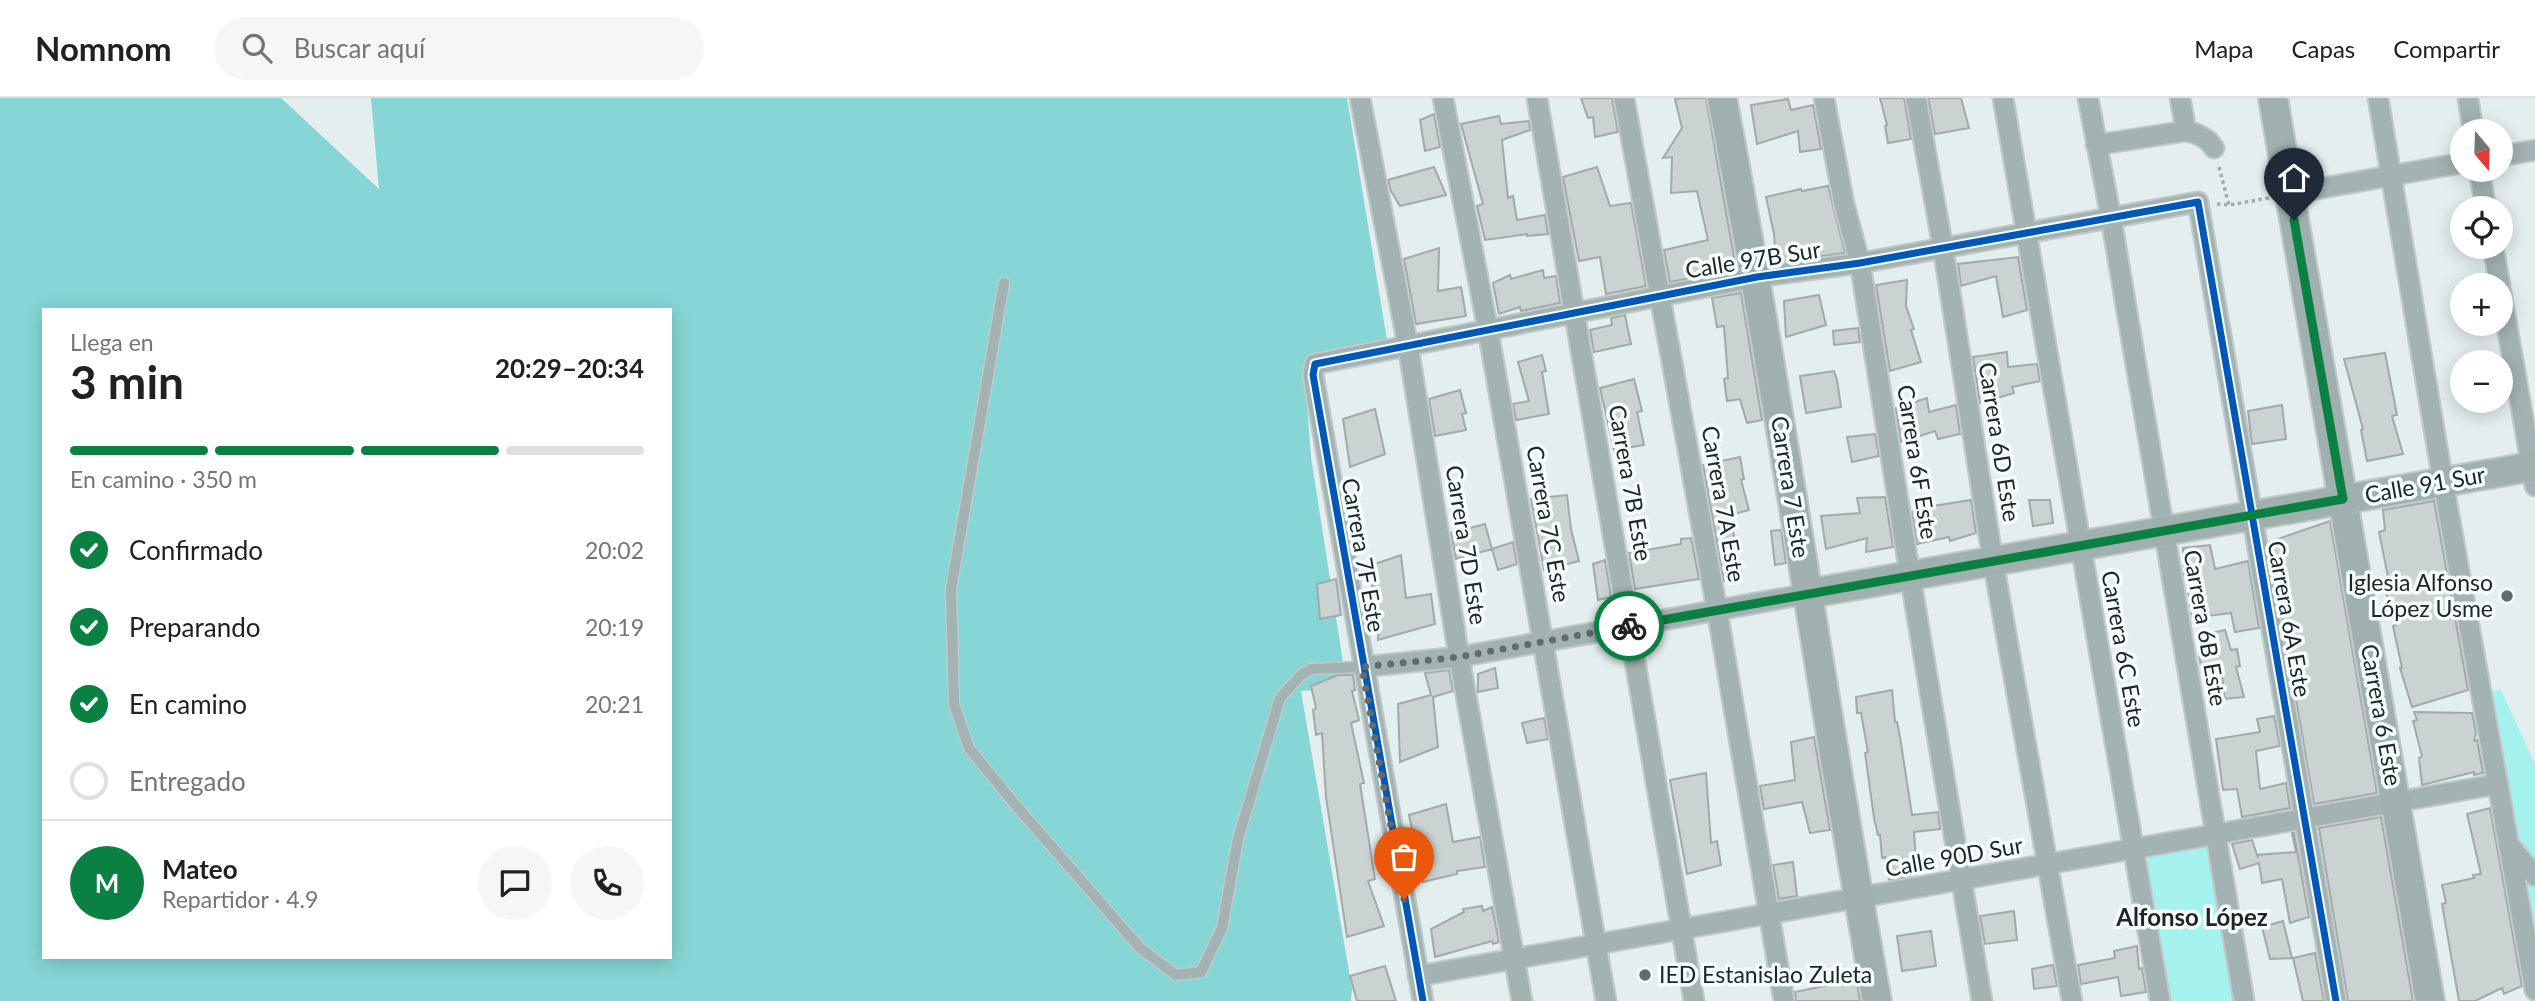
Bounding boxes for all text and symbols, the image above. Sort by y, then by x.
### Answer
search box [214,17,704,80]
text: Nomnom [35,28,172,68]
icon: search [238,29,276,67]
text: Buscar aquí [294,32,425,64]
text: Mapa [2194,34,2253,63]
text: Capas [2291,34,2355,63]
text: Compartir [2393,34,2500,63]
north arrow [2450,119,2513,182]
map controls [2450,119,2513,413]
pin [2264,148,2324,220]
icon: home [2275,159,2313,197]
button: locate [2450,196,2513,259]
street label: Calle 97B Sur [1683,234,1823,284]
button: + [2450,273,2513,336]
text: Llega en [70,328,154,356]
button: − [2450,350,2513,413]
text: 20:29–20:34 [495,352,644,384]
text: 3 min [70,354,184,409]
street label: Carrera 6D Este [1974,360,2026,523]
street label: Carrera 6F Este [1892,383,1944,541]
street label: Carrera 7B Este [1603,402,1659,563]
street label: Carrera 7 Este [1766,414,1816,560]
street label: Carrera 7A Este [1696,424,1752,584]
street label: Carrera 7C Este [1521,443,1577,604]
street label: Calle 91 Sur [2362,460,2488,508]
street label: Carrera 7D Este [1441,463,1493,626]
text: En camino · 350 m [70,465,257,493]
street label: Carrera 7F Este [1337,476,1391,634]
icon: check [70,531,108,569]
text: Confirmado [129,534,263,566]
text: 20:02 [585,536,644,564]
street label: Carrera 6A Este [2262,539,2318,699]
street label: Carrera 6B Este [2178,547,2234,708]
street label: Carrera 6C Este [2096,568,2152,729]
place label: Iglesia Alfonso López Usme [2348,568,2493,622]
marker: Iglesia Alfonso López Usme [2499,588,2515,604]
courier [1594,591,1664,661]
icon: bike [1610,607,1648,645]
icon: check [70,608,108,646]
text: Preparando [129,611,261,643]
text: 20:19 [585,613,644,641]
street label: Carrera 6 Este [2356,642,2408,788]
icon: check [70,685,108,723]
text: En camino [129,688,247,720]
text: 20:21 [585,690,644,718]
text: Entregado [129,765,246,797]
pin [1374,827,1434,899]
street label: Calle 90D Sur [1883,830,2025,882]
icon: bag [1385,838,1423,876]
button: chat [478,846,552,920]
button: phone [570,846,644,920]
text: Mateo [162,853,238,885]
text: M [95,867,119,899]
text: Repartidor · 4.9 [162,885,318,913]
district label: Alfonso López [2115,902,2268,931]
place label: IED Estanislao Zuleta [1659,960,1872,988]
marker: IED Estanislao Zuleta [1637,967,1653,983]

